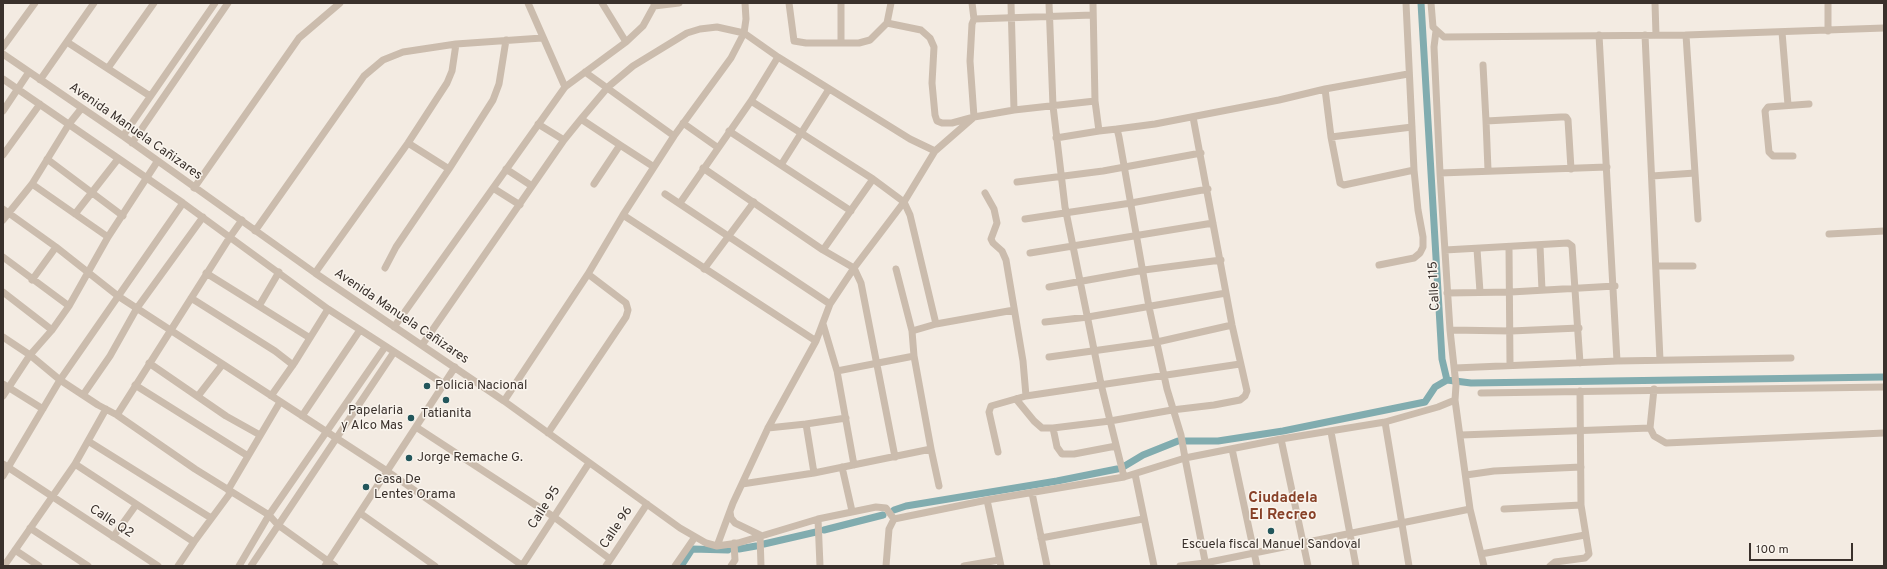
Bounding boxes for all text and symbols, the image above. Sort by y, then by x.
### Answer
street label: Avenida Manuela Cañizares [65,80,205,184]
street label: Calle 115 [1426,261,1444,311]
street label: Avenida Manuela Cañizares [331,266,471,368]
place label: Policia Nacional [435,378,527,394]
marker: Policia Nacional [422,381,432,391]
marker: Tatianita [441,395,451,405]
place label: Papelaria y Alco Mas [341,403,403,434]
place label: Tatianita [421,406,471,422]
marker: Papelaria y Alco Mas [406,413,416,423]
place label: Jorge Remache G. [417,450,523,466]
marker: Jorge Remache G. [404,453,414,463]
place label: Casa De Lentes Orama [374,472,456,503]
marker: Casa De Lentes Orama [361,482,371,492]
street label: Calle 95 [525,484,565,532]
district label: Ciudadela El Recreo [1248,490,1318,525]
street label: Calle Q2 [86,502,136,542]
street label: Calle 96 [597,504,637,552]
marker: Escuela fiscal Manuel Sandoval [1266,526,1276,536]
scale bar [1751,535,1855,561]
place label: Escuela fiscal Manuel Sandoval [1181,537,1361,553]
text: 100 m [1756,542,1789,558]

